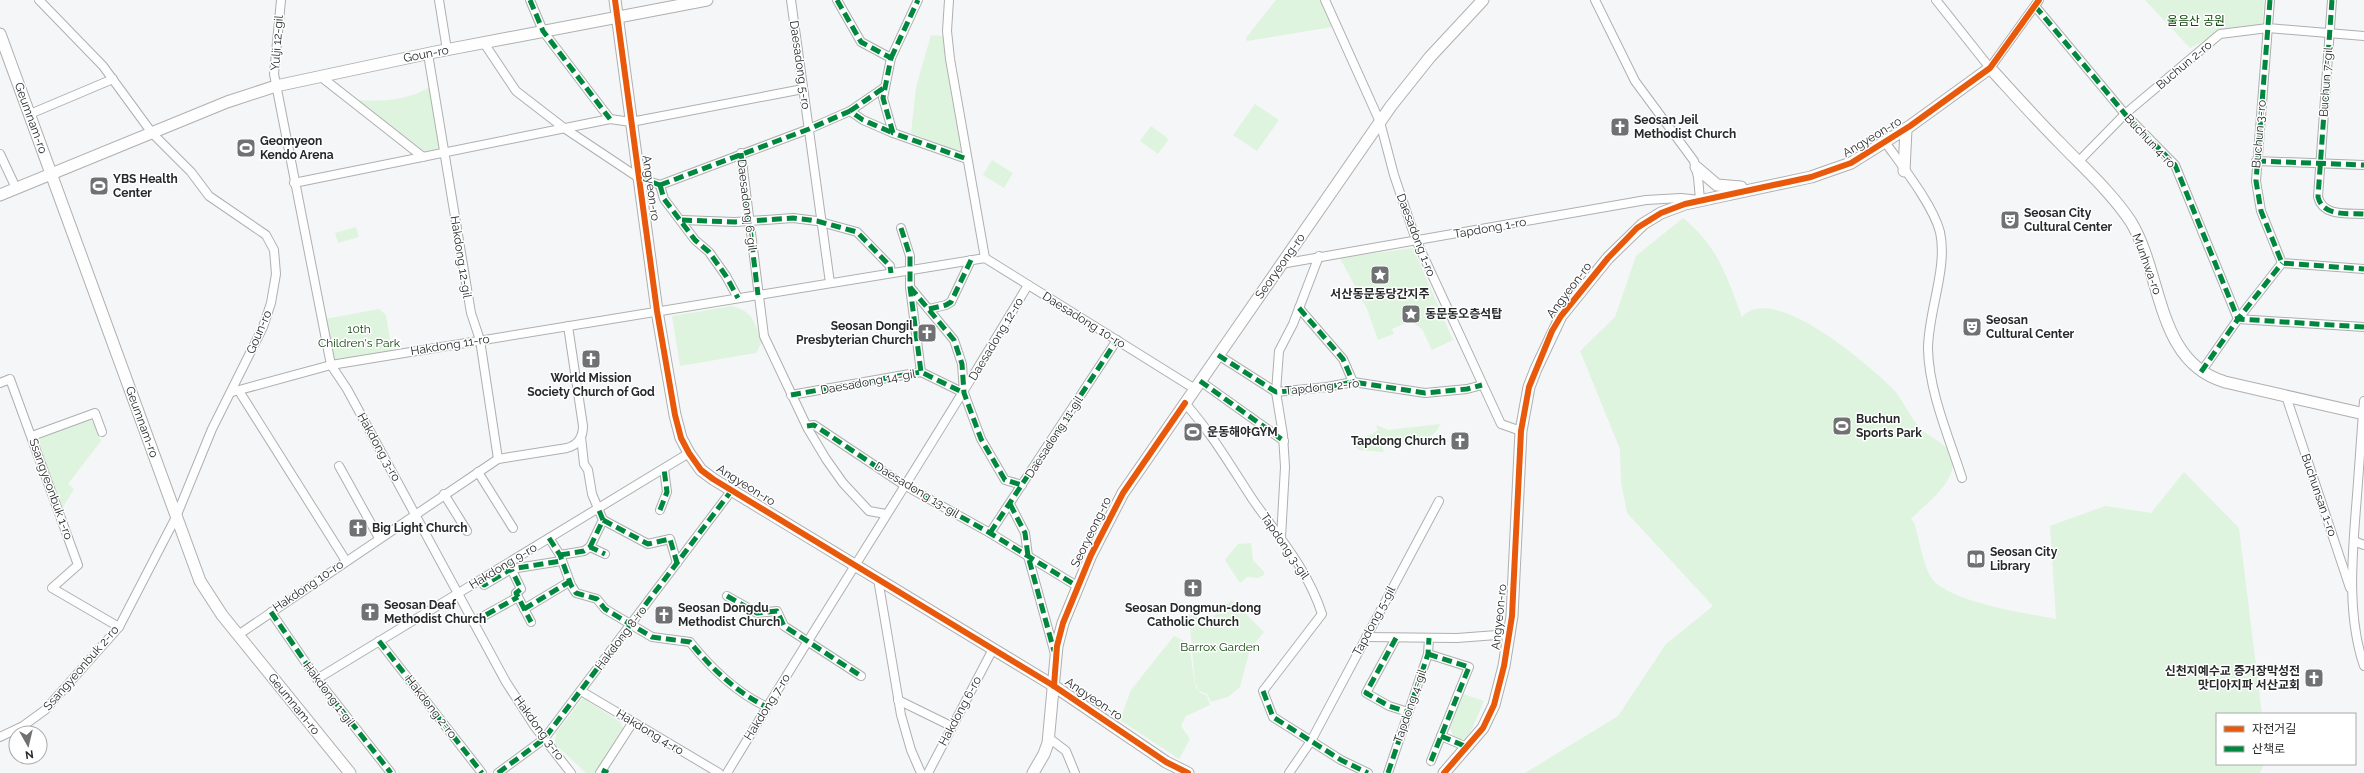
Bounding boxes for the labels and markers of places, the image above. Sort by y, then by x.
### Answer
place label: Seosan Jeil Methodist Church [1634,113,1736,141]
church icon: Seosan Jeil Methodist Church [1609,116,1631,138]
place label: Geomyeon Kendo Arena [260,134,334,162]
sports icon: Geomyeon Kendo Arena [235,137,257,159]
place label: YBS Health Center [113,172,178,200]
sports icon: YBS Health Center [88,175,110,197]
place label: Seosan City Cultural Center [2024,206,2113,234]
theatre icon: Seosan City Cultural Center [1999,209,2021,231]
place icon: 서산동문동당간지주 [1369,264,1391,286]
place label: 서산동문동당간지주 [1330,287,1430,301]
place icon: 동문동오층석탑 [1400,303,1422,325]
place label: 동문동오층석탑 [1425,307,1502,321]
place label: Seosan Cultural Center [1986,313,2075,341]
theatre icon: Seosan Cultural Center [1961,316,1983,338]
place label: Seosan Dongil Presbyterian Church [796,319,913,347]
church icon: Seosan Dongil Presbyterian Church [916,322,938,344]
church icon: World Mission Society Church of God [580,348,602,370]
place label: World Mission Society Church of God [527,371,655,399]
place label: Buchun Sports Park [1856,412,1922,440]
sports icon: Buchun Sports Park [1831,415,1853,437]
sports icon: 운동해야GYM [1182,421,1204,443]
place label: 운동해야GYM [1207,425,1278,439]
church icon: Tapdong Church [1449,430,1471,452]
place label: Tapdong Church [1351,434,1446,448]
church icon: Big Light Church [347,517,369,539]
place label: Big Light Church [372,521,468,535]
place label: Seosan City Library [1990,545,2058,573]
library icon: Seosan City Library [1965,548,1987,570]
church icon: Seosan Dongmun-dong Catholic Church [1182,577,1204,599]
place label: Seosan Deaf Methodist Church [384,598,486,626]
church icon: Seosan Deaf Methodist Church [359,601,381,623]
place label: Seosan Dongdu Methodist Church [678,601,780,629]
place label: Seosan Dongmun-dong Catholic Church [1125,601,1261,629]
church icon: Seosan Dongdu Methodist Church [653,604,675,626]
place label: 신천지예수교 증거장막성전 맛디아지파 서산교회 [2165,664,2300,692]
church icon: 신천지예수교 증거장막성전 맛디아지파 서산교회 [2303,667,2325,689]

